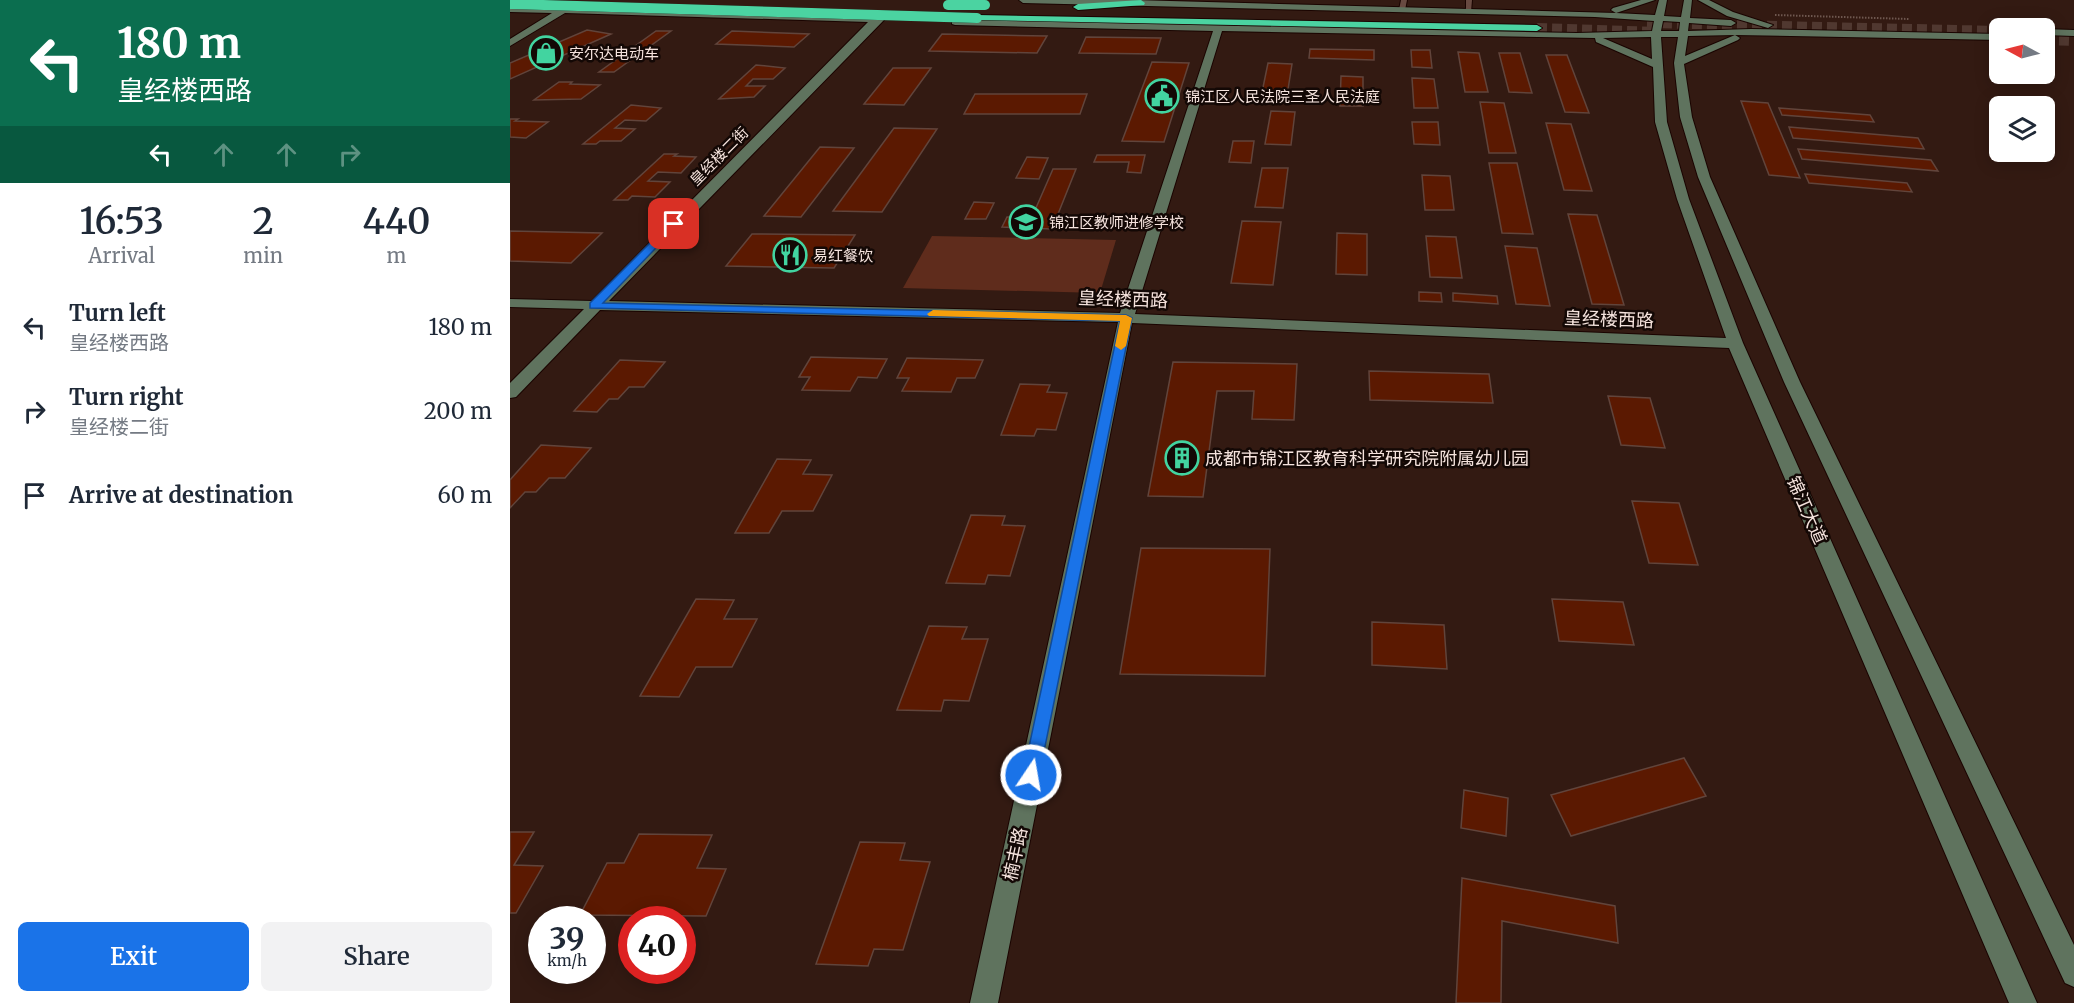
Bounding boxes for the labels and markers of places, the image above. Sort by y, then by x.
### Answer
shop icon: 安尔达电动车 [528,35,564,71]
place label: 安尔达电动车 [569,44,659,63]
public building icon: 锦江区人民法院三圣人民法庭 [1144,78,1180,114]
place label: 锦江区人民法院三圣人民法庭 [1185,87,1380,106]
pin [648,198,699,249]
school or university icon: 锦江区教师进修学校 [1008,204,1044,240]
place label: 锦江区教师进修学校 [1049,213,1184,232]
restaurant icon: 易红餐饮 [772,237,808,273]
place label: 易红餐饮 [813,246,873,265]
building icon: 成都市锦江区教育科学研究院附属幼儿园 [1164,440,1200,476]
place label: 成都市锦江区教育科学研究院附属幼儿园 [1205,447,1529,470]

